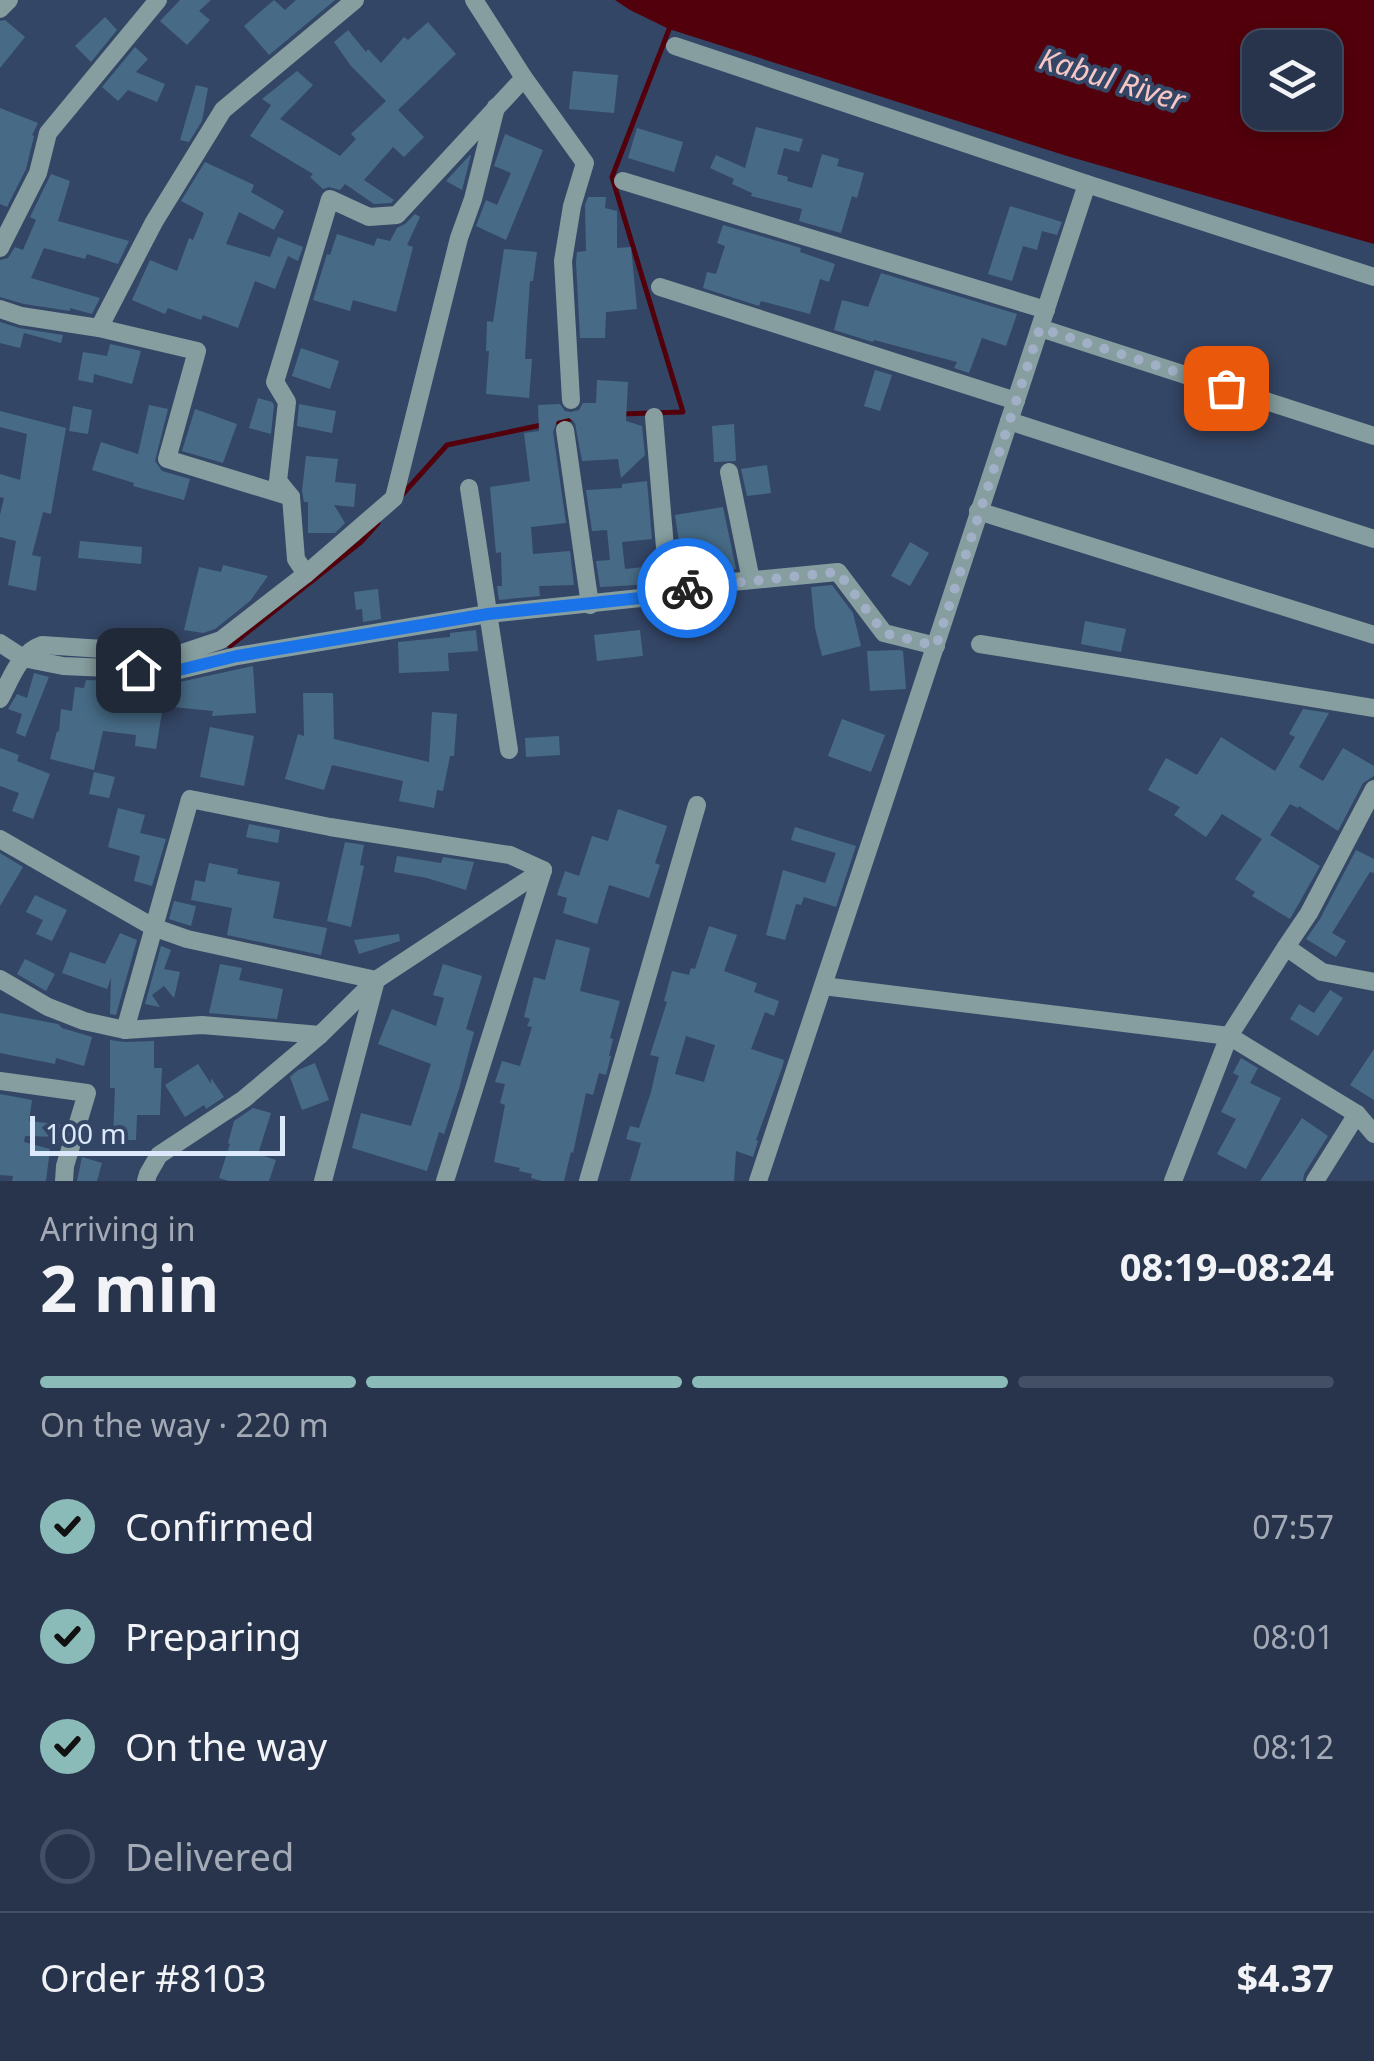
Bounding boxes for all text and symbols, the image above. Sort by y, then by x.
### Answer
map controls [1242,30,1342,130]
button: layers [1242,30,1342,130]
water label: Kabul River [1035,37,1191,120]
pin [1184,346,1269,431]
icon: bag [1199,361,1254,416]
courier [637,538,737,638]
icon: bike [660,561,715,616]
pin [96,628,181,713]
icon: home [111,643,166,698]
scale bar [30,1111,285,1156]
text: 100 m [45,1114,127,1152]
text: Arriving in [40,1207,195,1250]
text: 08:19–08:24 [1120,1240,1334,1292]
text: 2 min [40,1243,219,1331]
text: On the way · 220 m [40,1403,329,1446]
icon: check [40,1499,95,1554]
text: Confirmed [125,1500,314,1552]
text: 07:57 [1252,1505,1334,1548]
icon: check [40,1609,95,1664]
text: Preparing [125,1610,301,1662]
text: 08:01 [1252,1615,1334,1658]
icon: check [40,1719,95,1774]
text: On the way [125,1720,327,1772]
text: 08:12 [1252,1725,1334,1768]
text: Delivered [125,1830,294,1882]
text: Order #8103 [40,1951,266,2003]
text: $4.37 [1236,1951,1334,2003]

